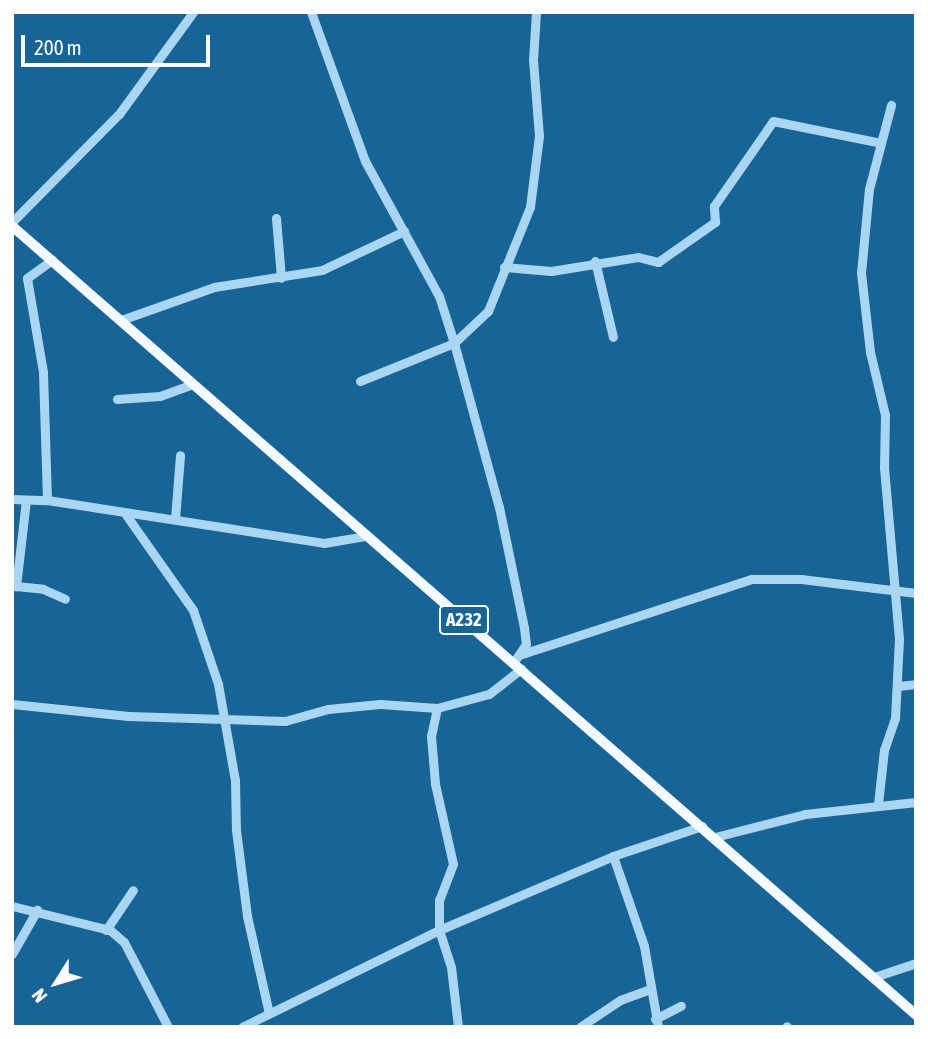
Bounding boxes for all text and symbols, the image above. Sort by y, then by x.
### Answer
scale bar [24,21,214,65]
text: 200 m [34,35,82,59]
road number: A232 [438,604,490,636]
north arrow [21,948,91,1018]
text: N [27,985,51,1007]

